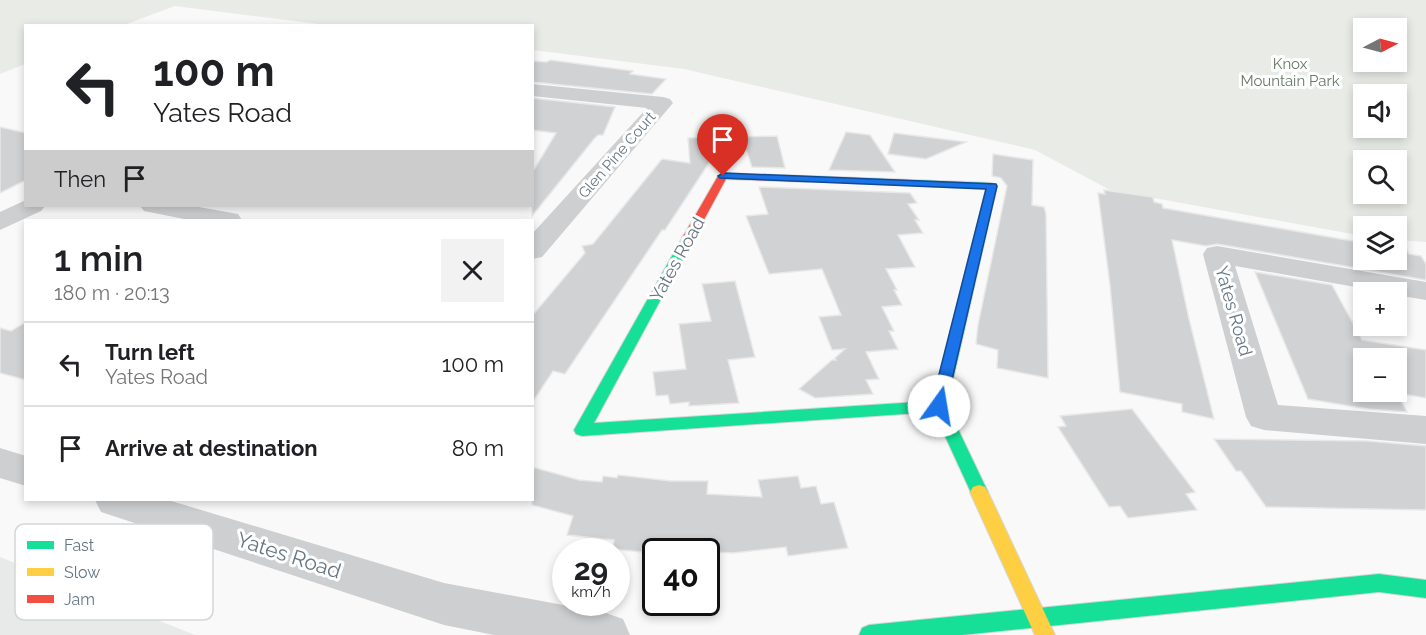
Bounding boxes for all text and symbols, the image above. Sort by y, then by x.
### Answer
north arrow [1353,18,1407,72]
map controls [1353,18,1407,402]
text: 100 m [153,47,275,96]
icon: left [54,48,132,126]
park label: Knox Mountain Park [1240,55,1340,90]
button: sound [1353,84,1407,138]
text: Yates Road [153,97,292,128]
street label: Glen Pine Court [575,108,659,202]
pin [697,114,748,176]
icon: arrive [706,123,739,156]
button: search [1353,150,1407,204]
icon: arrive [118,162,151,195]
text: Then [54,166,106,192]
street label: Yates Road [645,213,709,305]
button: layers [1353,216,1407,270]
text: 1 min [54,237,143,279]
button: close [441,239,504,302]
street label: Yates Road [1211,264,1257,358]
text: 180 m · 20:13 [54,281,170,305]
button: + [1353,282,1407,336]
text: Turn left [105,339,195,365]
icon: left [54,348,87,381]
button: − [1353,348,1407,402]
text: 100 m [442,351,504,377]
text: Yates Road [105,365,208,389]
position arrow [907,374,971,438]
icon: arrive [54,432,87,465]
text: Arrive at destination [105,435,318,461]
text: 80 m [452,435,504,461]
legend [15,524,213,620]
street label: Yates Road [234,526,344,584]
text: Fast [64,536,95,555]
speed limit sign: 40 [642,538,720,616]
text: 29 [574,552,608,587]
text: Slow [64,563,100,582]
text: km/h [571,583,611,601]
text: Jam [64,590,95,609]

